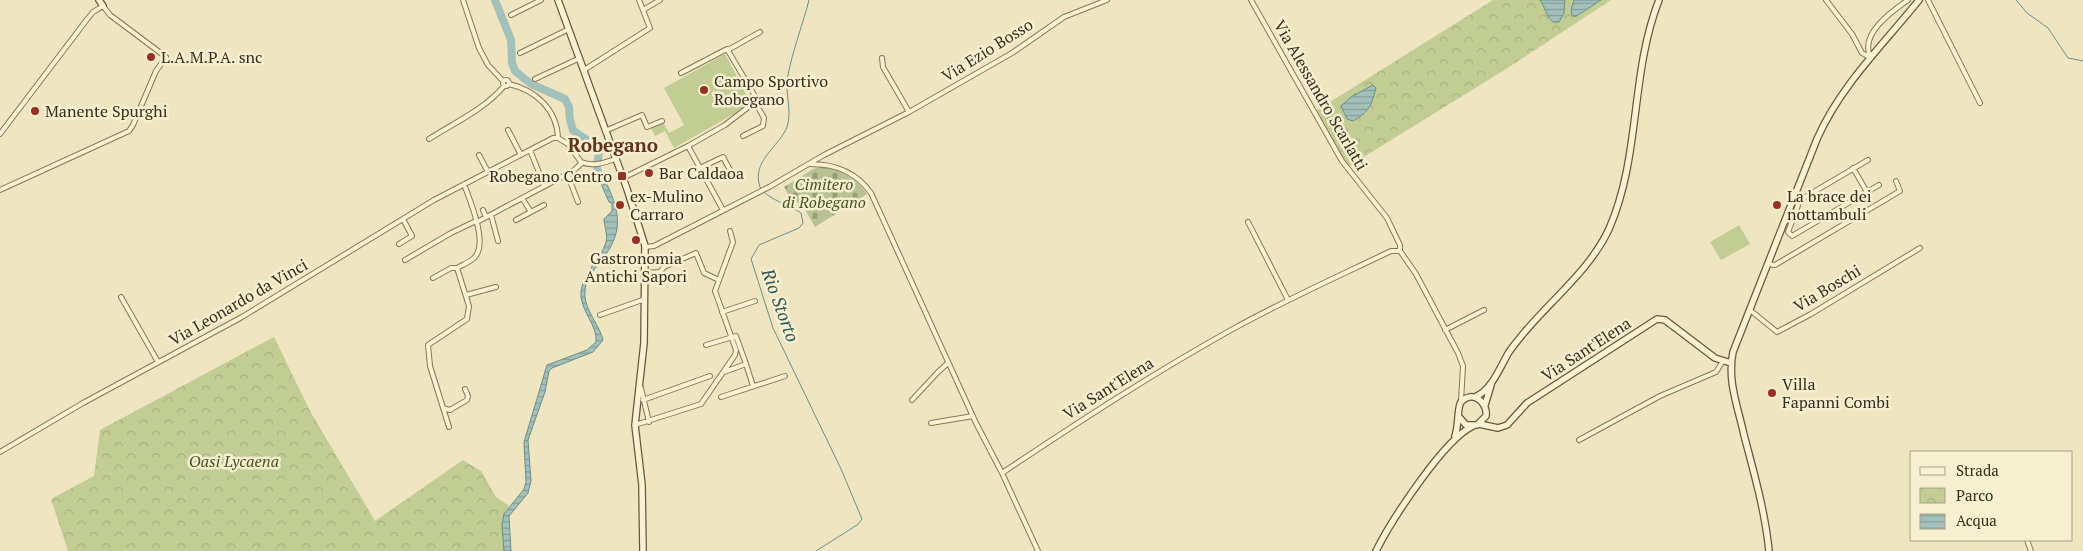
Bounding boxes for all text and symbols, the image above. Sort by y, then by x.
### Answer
street label: Via Ezio Bosso [937,13,1037,87]
street label: Via Alessandro Scarlatti [1269,16,1373,174]
place label: L.A.M.P.A. snc [161,46,263,68]
marker: L.A.M.P.A. snc [145,51,157,63]
place label: Campo Sportivo Robegano [714,70,828,110]
marker: Campo Sportivo Robegano [698,84,710,96]
place label: Manente Spurghi [45,100,168,122]
marker: Manente Spurghi [29,105,41,117]
district label: Robegano [568,132,658,157]
place label: Bar Caldaoa [659,162,744,184]
place label: Robegano Centro [489,165,612,187]
marker: Bar Caldaoa [643,167,655,179]
marker: Robegano Centro [616,170,628,182]
park label: Cimitero di Robegano [782,173,866,213]
place label: ex-Mulino Carraro [630,185,704,225]
place label: La brace dei nottambuli [1787,185,1872,225]
marker: ex-Mulino Carraro [614,199,626,211]
marker: La brace dei nottambuli [1771,199,1783,211]
marker: Gastronomia Antichi Sapori [630,234,642,246]
place label: Gastronomia Antichi Sapori [585,247,687,287]
street label: Via Leonardo da Vinci [165,253,311,351]
street label: Via Boschi [1789,259,1865,317]
water label: Rio Storto [756,264,805,345]
street label: Via Sant'Elena [1537,312,1635,386]
street label: Via Sant'Elena [1059,351,1157,425]
place label: Villa Fapanni Combi [1782,373,1890,413]
marker: Villa Fapanni Combi [1766,387,1778,399]
park label: Oasi Lycaena [189,450,279,472]
legend [1910,451,2073,541]
text: Strada [1956,460,1999,480]
text: Parco [1956,485,1993,505]
text: Acqua [1956,510,1997,530]

